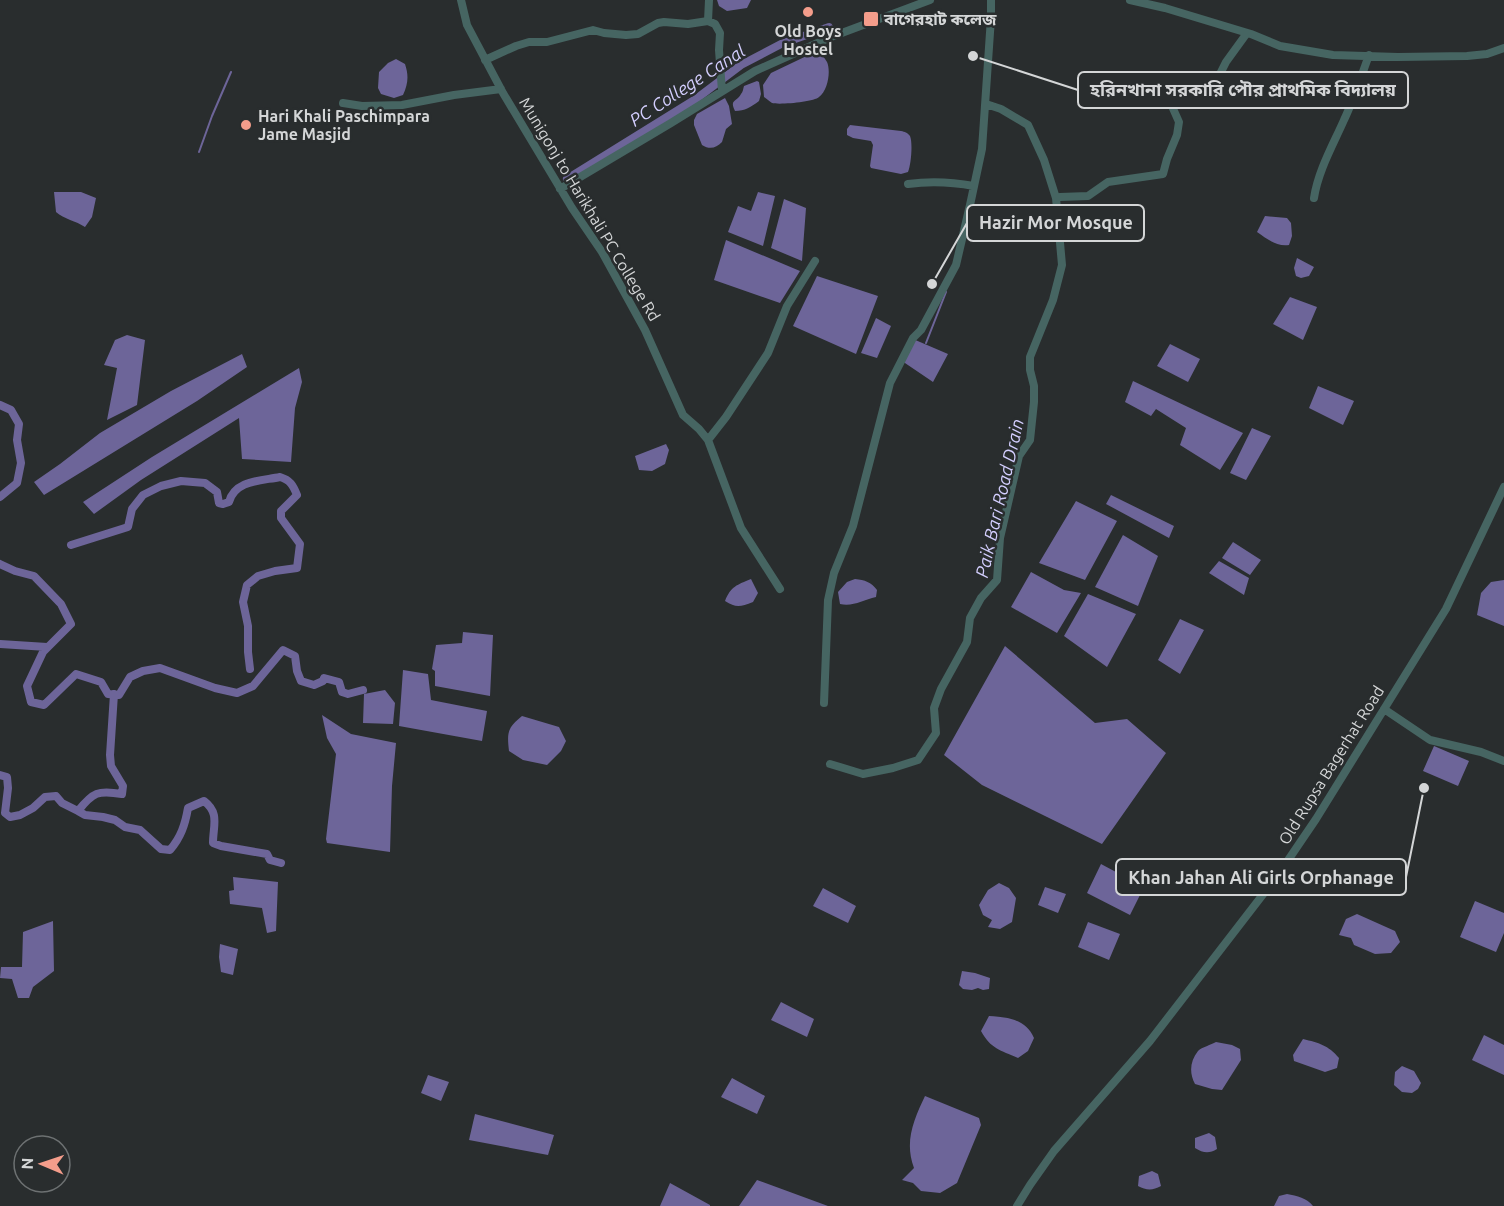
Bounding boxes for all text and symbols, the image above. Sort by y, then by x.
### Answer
marker: Old Boys Hostel [801,5,815,19]
marker: বাগেরহাট কলেজ [862,10,880,28]
place label: বাগেরহাট কলেজ [883,10,997,28]
place label: Old Boys Hostel [775,22,841,58]
water label: PC College Canal [625,40,749,130]
callout: হরিনখানা সরকারি পৌর প্রাথমিক বিদ্যালয় [1078,72,1408,108]
text: হরিনখানা সরকারি পৌর প্রাথমিক বিদ্যালয় [1089,79,1397,99]
street label: Munigonj to Harikhali PC College Rd [516,94,664,324]
place label: Hari Khali Paschimpara Jame Masjid [258,107,430,143]
marker: Hari Khali Paschimpara Jame Masjid [239,118,253,132]
callout: Hazir Mor Mosque [967,205,1144,241]
text: Hazir Mor Mosque [979,212,1133,232]
water label: Paik Bari Road Drain [971,417,1027,579]
street label: Old Rupsa Bagerhat Road [1275,682,1387,848]
callout: Khan Jahan Ali Girls Orphanage [1116,859,1406,895]
text: Khan Jahan Ali Girls Orphanage [1128,867,1394,887]
north arrow [12,1134,72,1194]
text: N [18,1157,36,1170]

